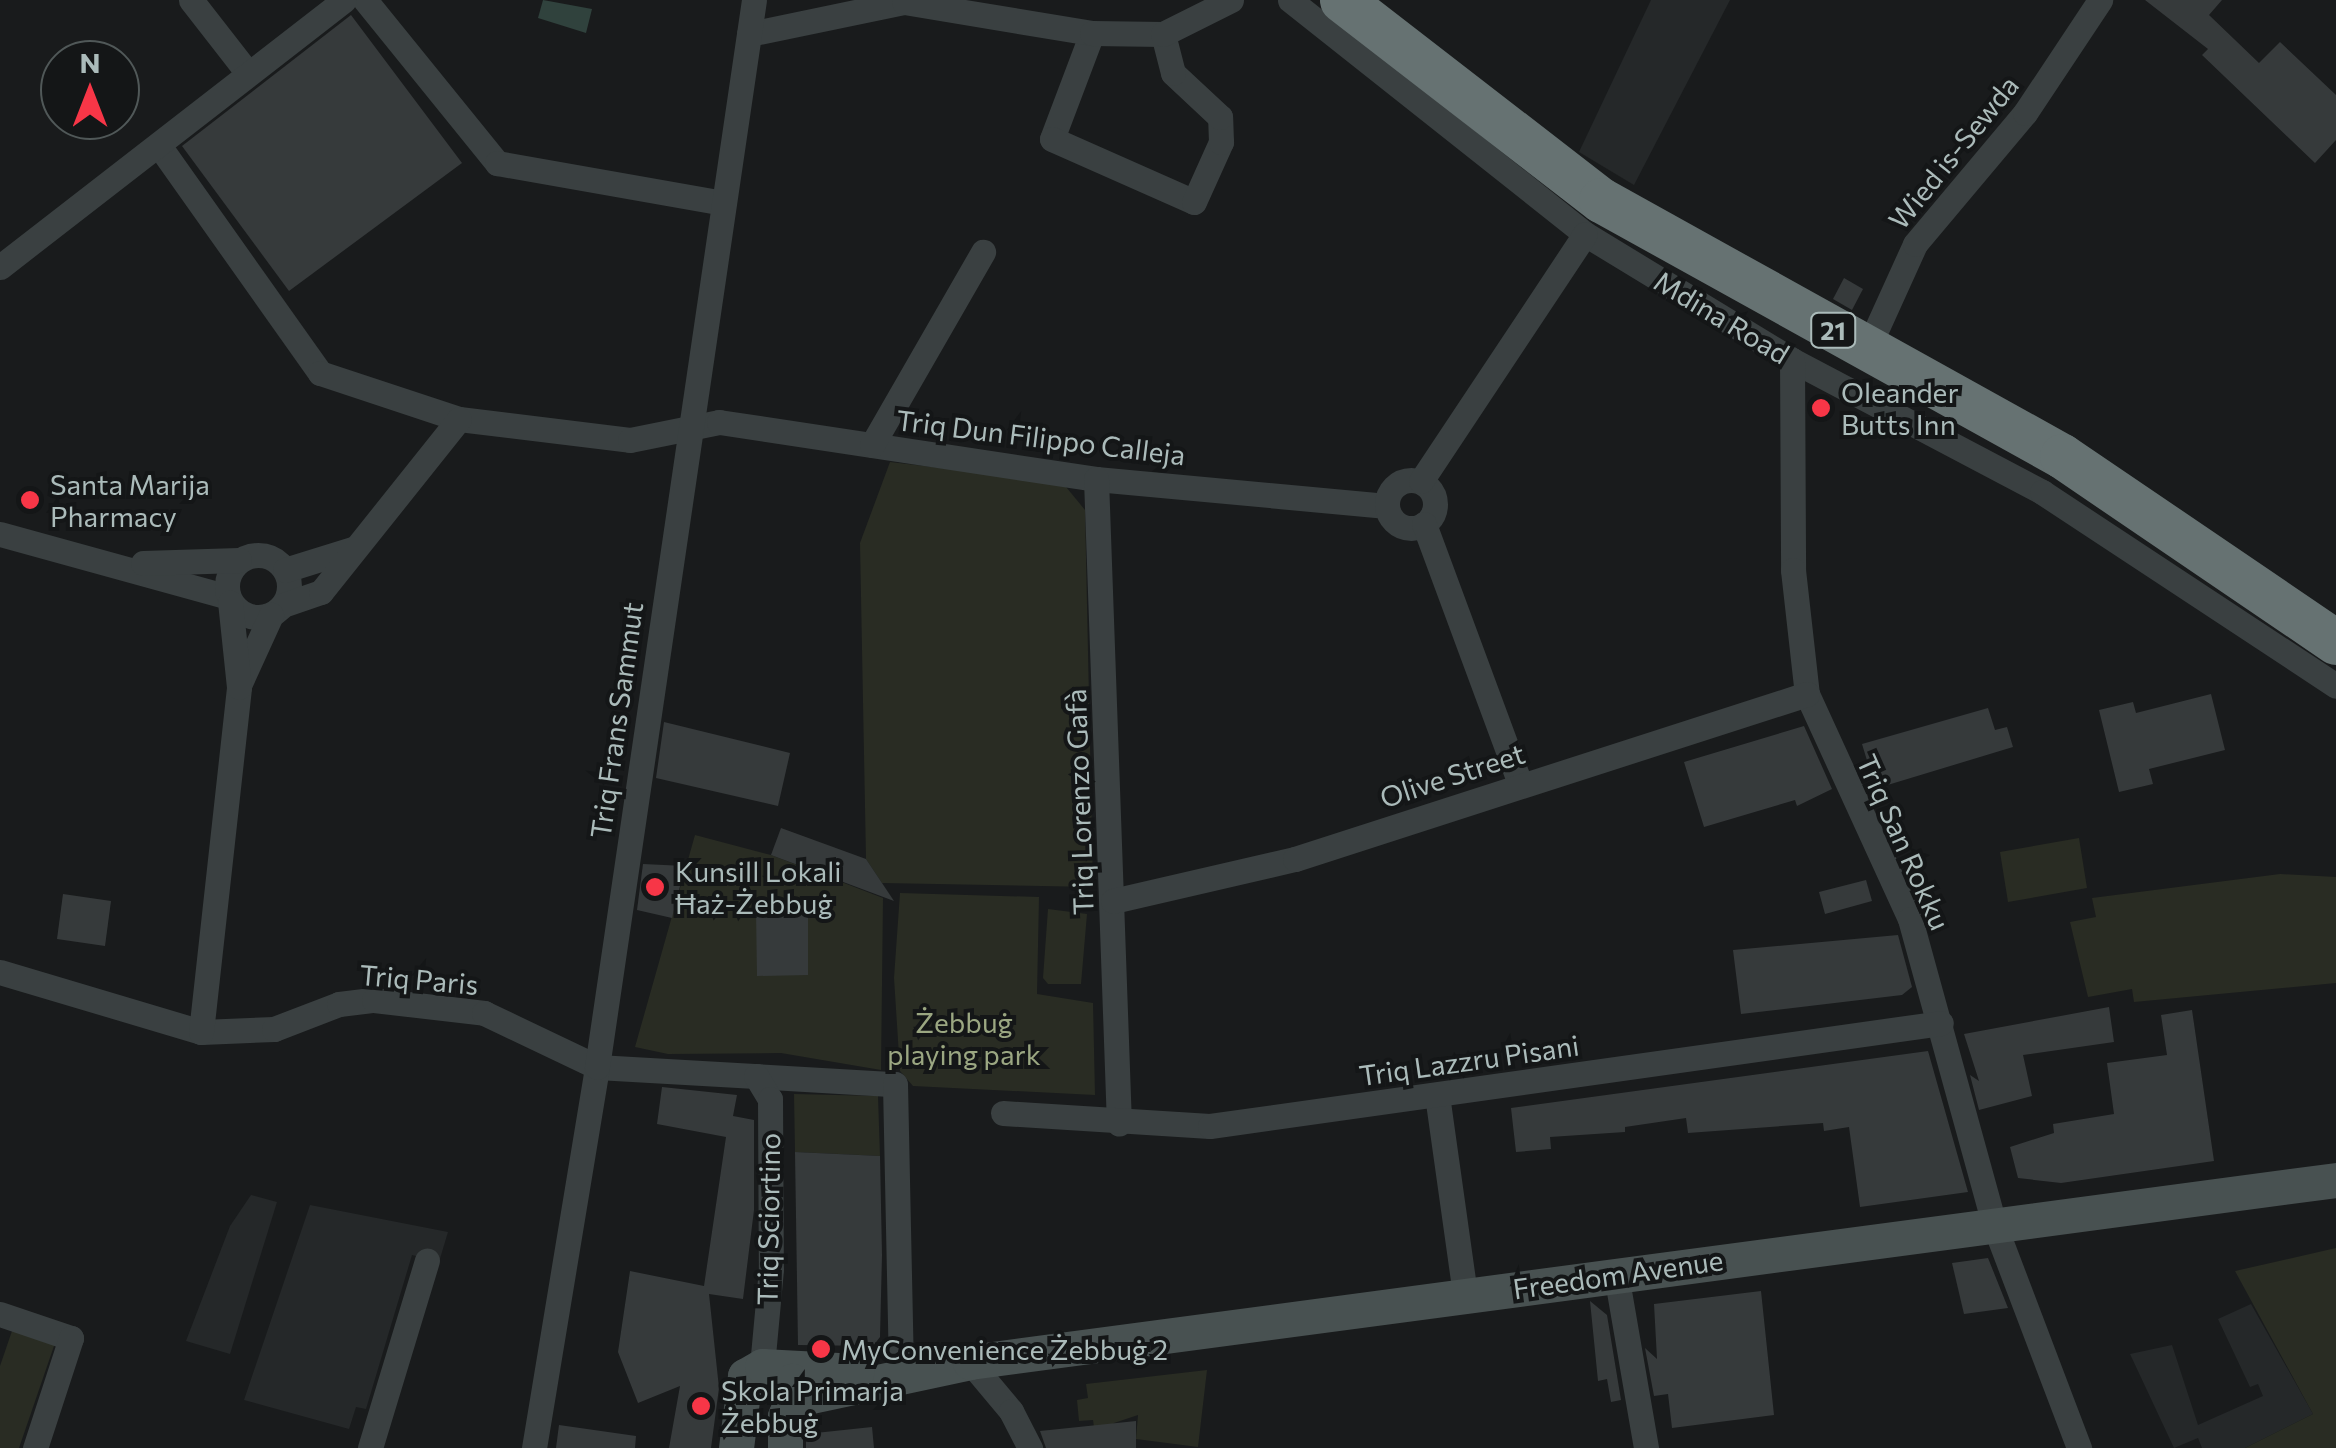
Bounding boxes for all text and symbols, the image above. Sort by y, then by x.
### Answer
north arrow [40,40,140,140]
text: N [80,45,101,79]
street label: Wied is-Sewda [1881,69,2025,235]
street label: Mdina Road [1648,264,1796,370]
road number: 21 [1808,310,1858,350]
place label: Oleander Butts Inn [1841,375,1959,441]
marker: Oleander Butts Inn [1810,397,1832,419]
street label: Triq Dun Filippo Calleja [895,403,1187,471]
place label: Santa Marija Pharmacy [50,467,210,533]
marker: Santa Marija Pharmacy [19,489,41,511]
street label: Triq Frans Sammut [583,600,649,840]
street label: Triq Lorenzo Gafà [1058,688,1100,916]
street label: Olive Street [1375,736,1529,814]
street label: Triq San Rokku [1850,749,1958,935]
place label: Kunsill Lokali Ħaż-Żebbuġ [675,854,842,920]
marker: Kunsill Lokali Ħaż-Żebbuġ [644,876,666,898]
street label: Triq Paris [358,957,480,1001]
park label: Żebbuġ playing park [887,1005,1041,1071]
street label: Triq Lazzru Pisani [1357,1028,1581,1092]
street label: Triq Sciortino [750,1132,786,1306]
street label: Freedom Avenue [1511,1243,1725,1305]
place label: MyConvenience Żebbuġ 2 [841,1332,1168,1366]
marker: MyConvenience Żebbuġ 2 [810,1338,832,1360]
place label: Skola Primarja Żebbuġ [721,1373,904,1439]
marker: Skola Primarja Żebbuġ [690,1395,712,1417]

